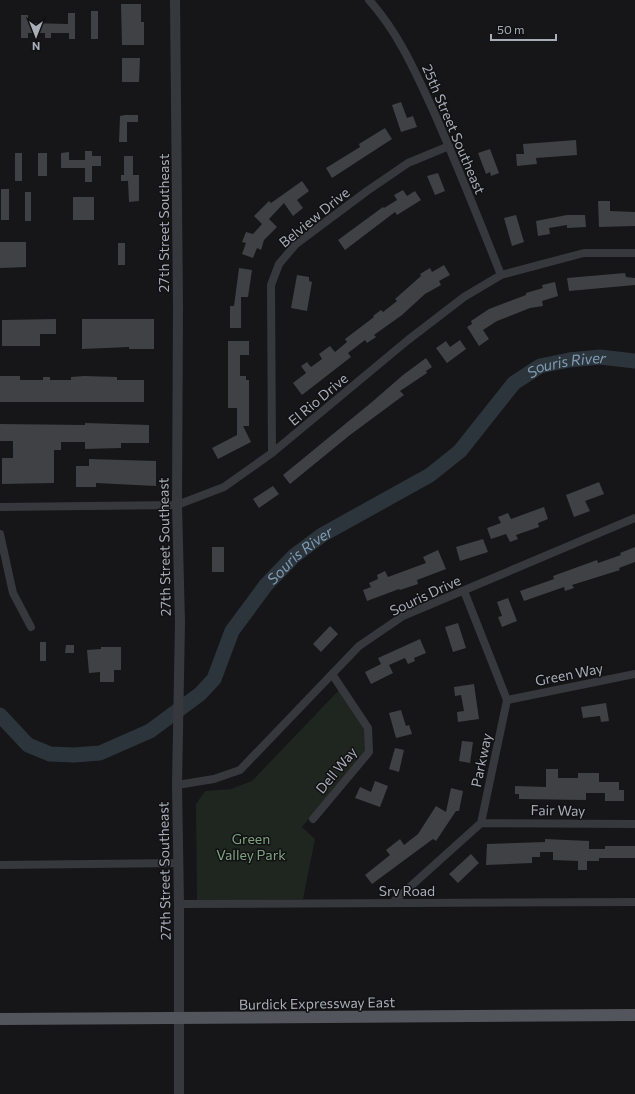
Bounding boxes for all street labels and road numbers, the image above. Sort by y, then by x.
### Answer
street label: 25th Street Southeast [419,62,489,197]
street label: 27th Street Southeast [155,153,172,292]
street label: Belview Drive [275,183,353,251]
street label: El Rio Drive [285,369,351,429]
street label: 27th Street Southeast [154,477,174,617]
street label: Souris Drive [387,571,463,619]
street label: Green Way [533,659,605,689]
street label: Parkway [467,731,495,789]
street label: Dell Way [312,743,360,797]
street label: 27th Street Southeast [154,801,174,941]
street label: Fair Way [530,801,586,819]
street label: Srv Road [379,882,435,899]
street label: Burdick Expressway East [239,993,396,1013]

